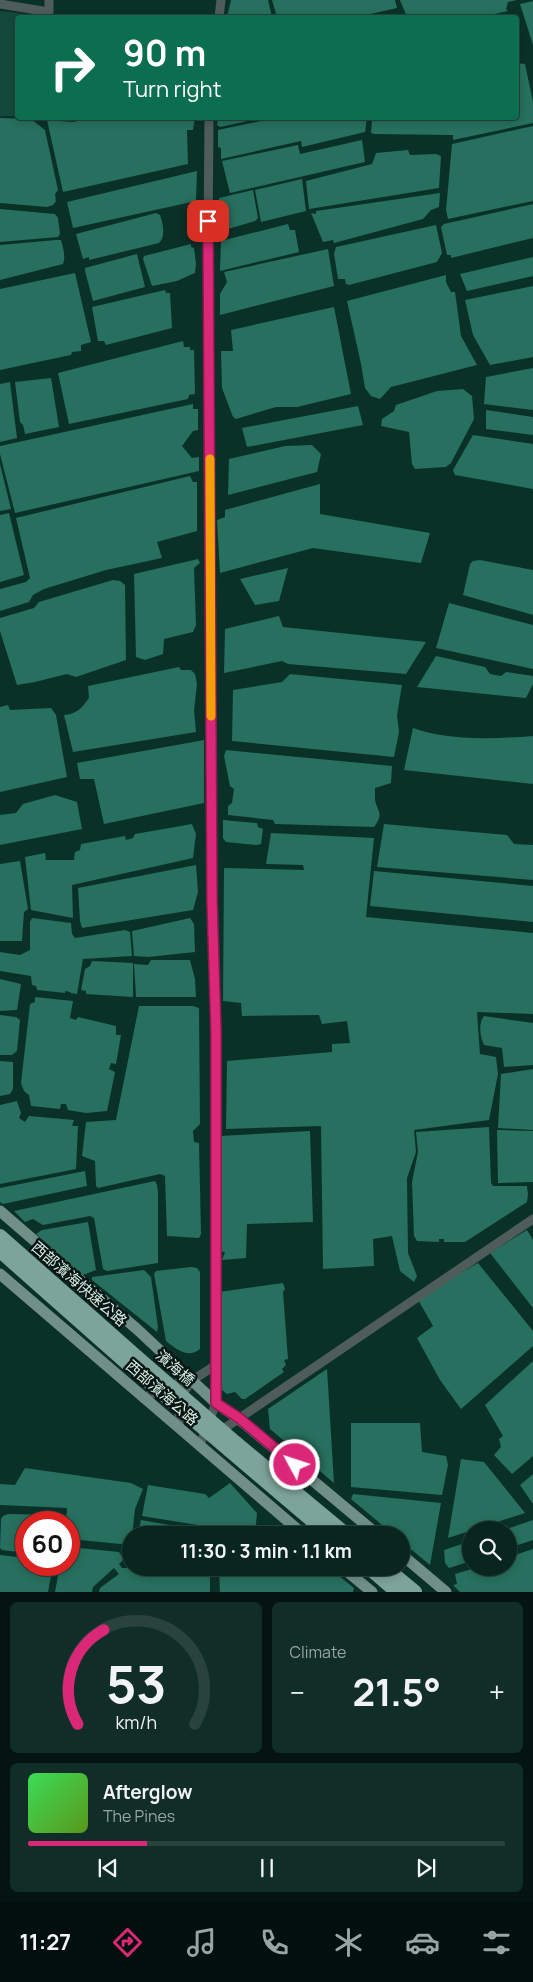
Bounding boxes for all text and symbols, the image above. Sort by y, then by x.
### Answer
text: 90 m [123,29,206,77]
icon: right [40,35,105,100]
text: Turn right [123,74,221,104]
pin [187,200,229,242]
icon: arrive [194,207,222,235]
street label: 西部濱海快速公路 [27,1236,132,1331]
street label: 濱海橋 [151,1345,199,1390]
street label: 西部濱海公路 [121,1355,203,1430]
position arrow [268,1438,320,1490]
speed limit sign: 60 [15,1511,80,1576]
map controls [462,1521,517,1576]
button: search [462,1521,517,1576]
text: 11:30 · 3 min · 1.1 km [180,1538,352,1564]
text: Climate [290,1641,346,1663]
text: 53 [105,1648,166,1719]
text: 21.5° [352,1665,441,1717]
text: − [290,1673,305,1711]
text: + [489,1673,505,1711]
text: km/h [115,1710,157,1734]
text: Afterglow [103,1779,192,1805]
text: The Pines [103,1805,175,1827]
icon: previous [94,1854,122,1882]
icon: pause [253,1854,281,1882]
icon: next [412,1854,440,1882]
icon: directions [110,1925,145,1960]
icon: music [184,1925,219,1960]
icon: phone [257,1925,292,1960]
icon: climate [331,1925,366,1960]
icon: car [405,1925,440,1960]
icon: filters [479,1925,514,1960]
text: 11:27 [19,1927,71,1957]

